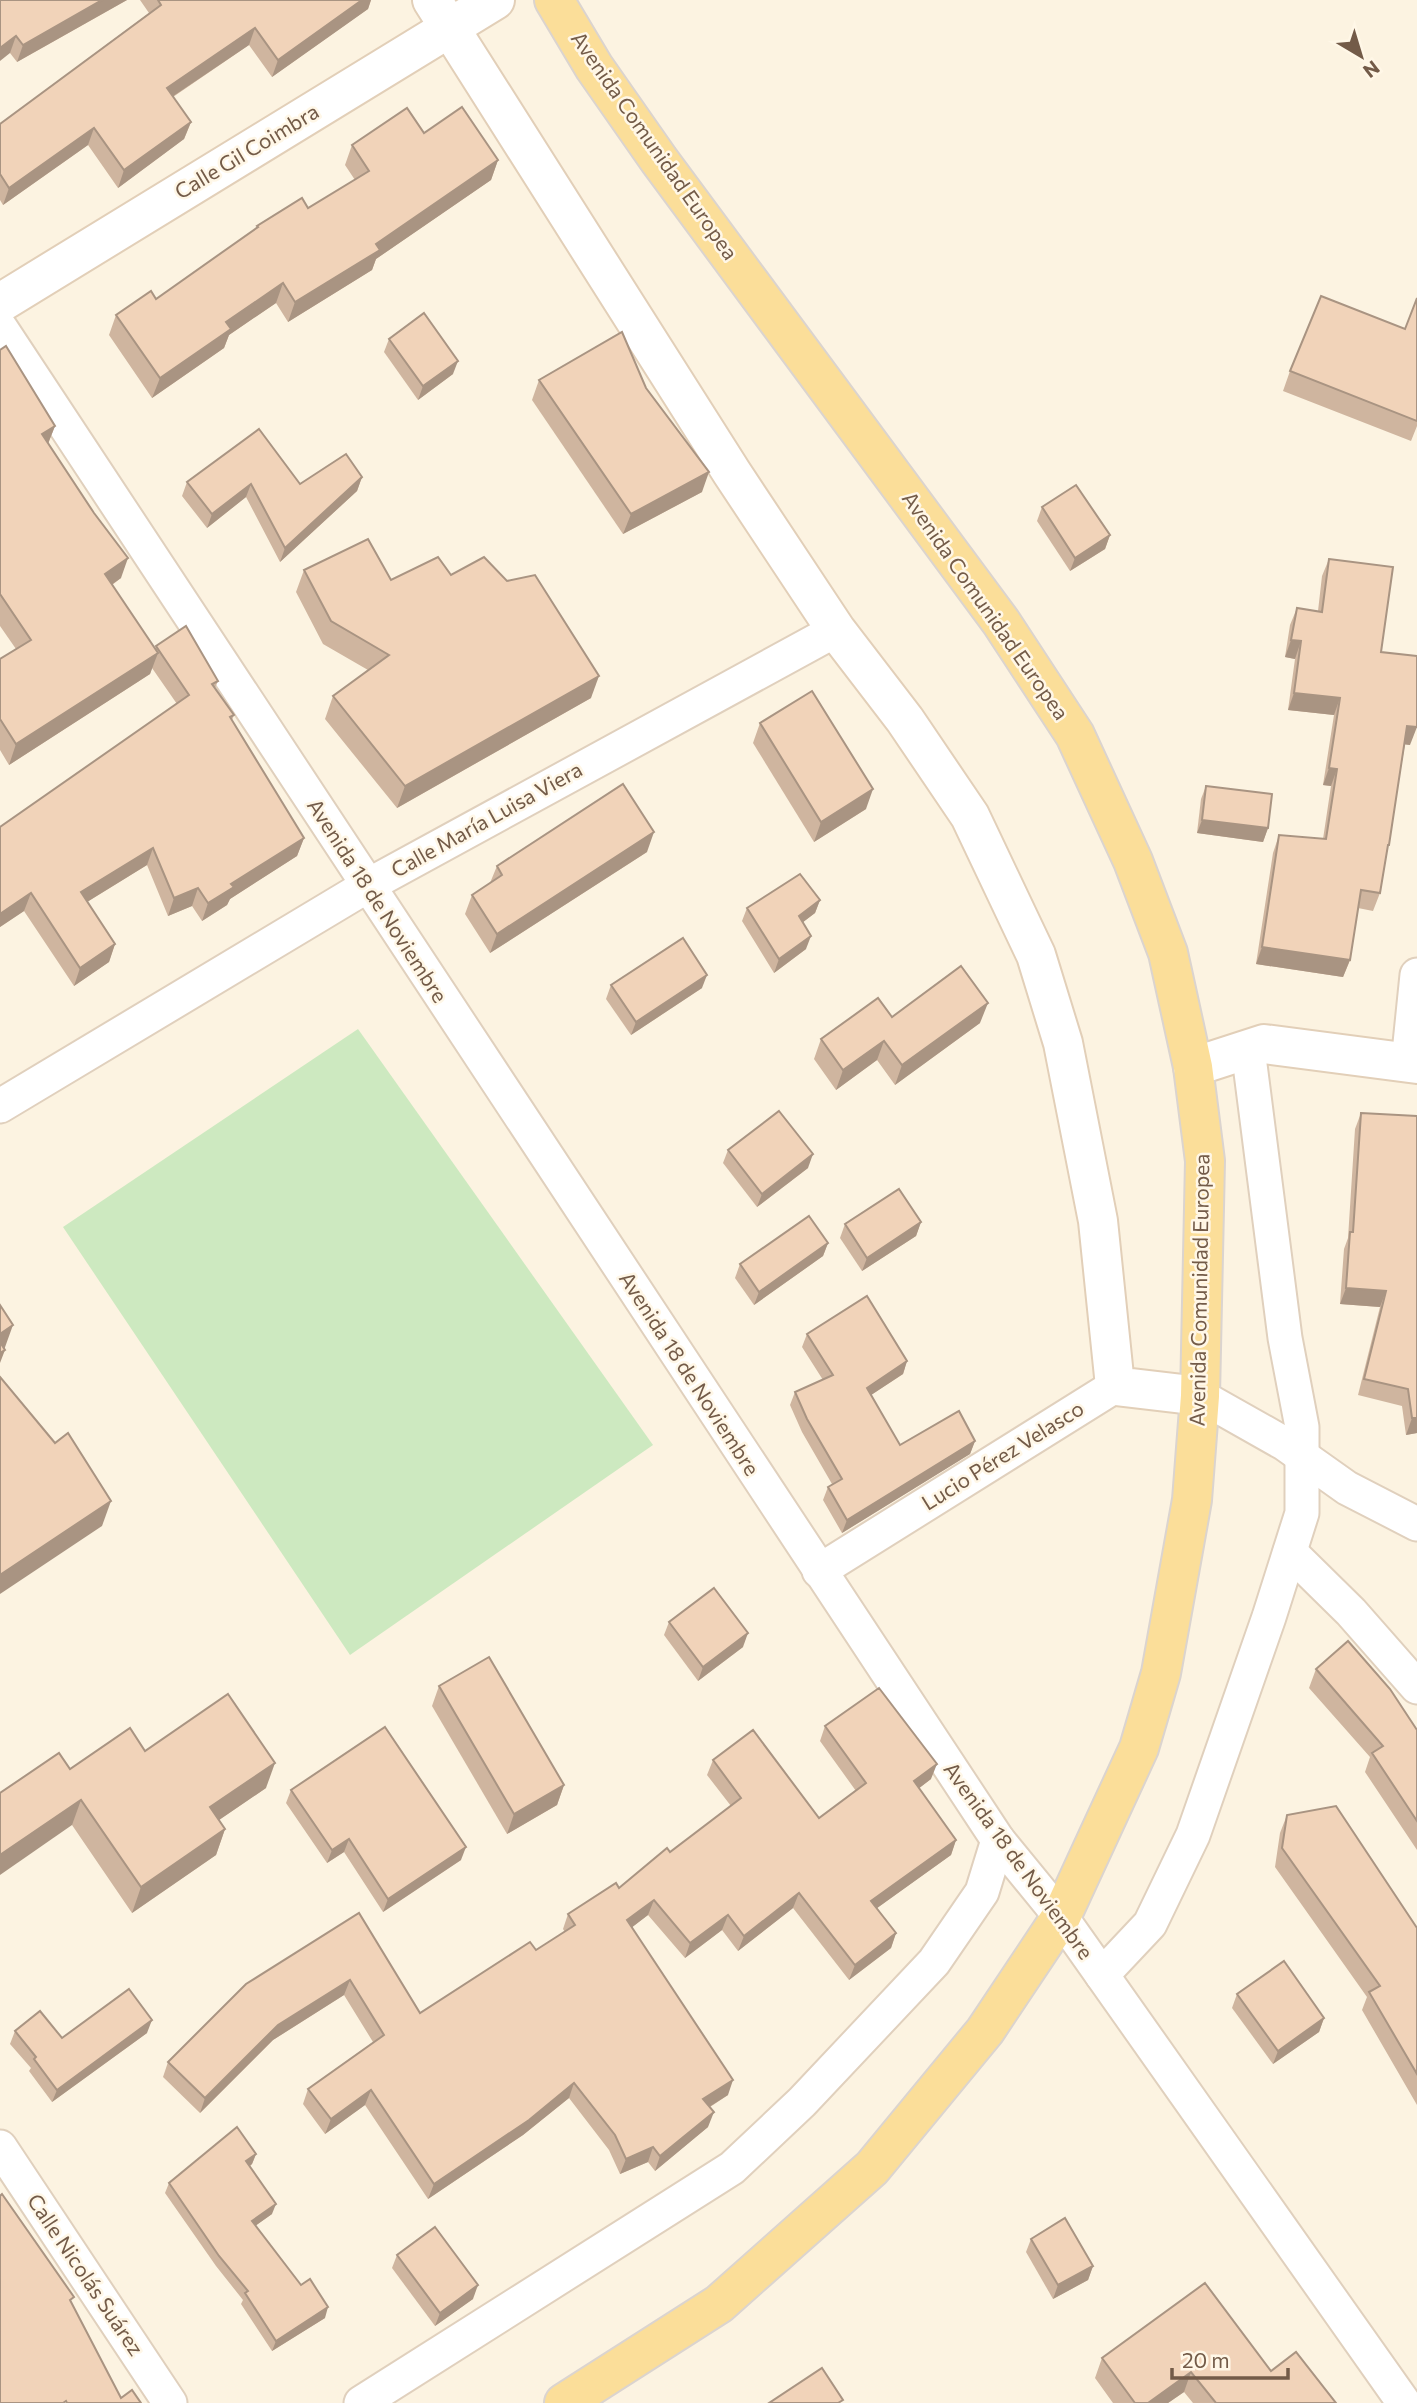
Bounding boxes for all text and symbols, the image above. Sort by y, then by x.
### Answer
north arrow [1326,21,1396,91]
street label: Avenida Comunidad Europea [567,26,744,264]
text: N [1359,56,1384,83]
street label: Calle Gil Coimbra [170,98,323,204]
street label: Avenida Comunidad Europea [898,486,1075,724]
street label: Calle María Luisa Viera [386,756,586,882]
street label: Avenida 18 de Noviembre [303,794,454,1007]
street label: Avenida Comunidad Europea [1184,1153,1213,1426]
street label: Avenida 18 de Noviembre [615,1267,766,1480]
street label: Lucio Pérez Velasco [917,1395,1088,1515]
street label: Avenida 18 de Noviembre [939,1757,1099,1964]
street label: Calle Nicolás Suárez [23,2189,150,2360]
scale bar [1172,2336,1288,2380]
text: 20 m [1182,2347,1230,2372]

